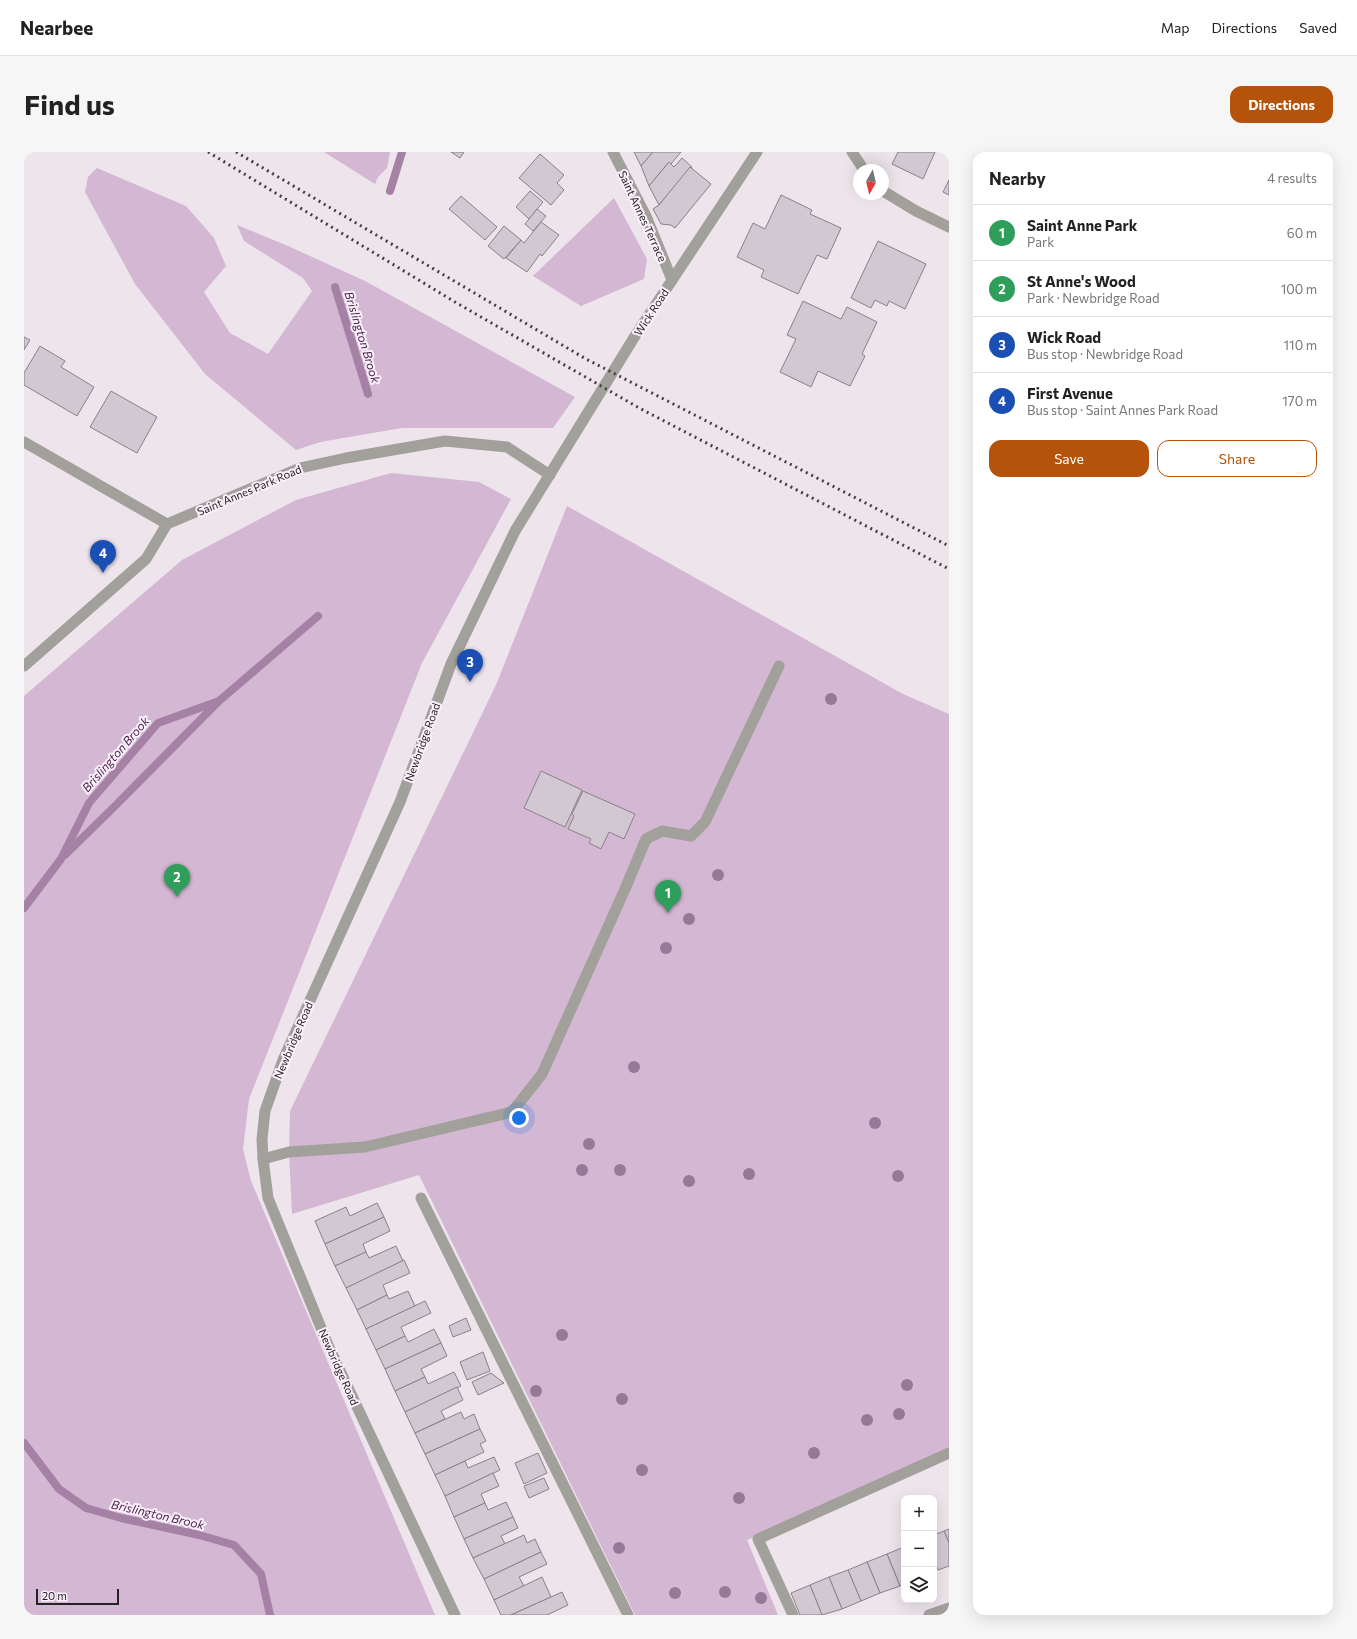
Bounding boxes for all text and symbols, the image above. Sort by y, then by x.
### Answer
text: Nearbee [20,16,93,39]
text: Map [1161,19,1190,36]
text: Directions [1212,19,1277,36]
text: Saved [1299,19,1337,36]
button: Directions [1230,86,1333,123]
text: Find us [24,87,115,121]
north arrow [853,164,889,200]
text: Nearby [989,168,1046,189]
street label: Saint Annes Terrace [616,169,670,264]
text: 4 results [1267,170,1317,186]
text: Saint Anne Park [1027,216,1137,234]
text: 1 [999,225,1005,241]
text: 60 m [1287,225,1317,241]
text: Park [1027,234,1054,250]
text: St Anne's Wood [1027,272,1136,290]
text: 2 [998,281,1006,297]
text: 100 m [1281,281,1317,297]
street label: Wick Road [631,286,671,338]
water label: Brislington Brook [342,290,384,385]
text: Park · Newbridge Road [1027,290,1160,306]
text: Wick Road [1027,328,1101,346]
text: 3 [998,337,1006,353]
text: 110 m [1284,337,1317,353]
text: Bus stop · Newbridge Road [1027,346,1183,362]
text: First Avenue [1027,384,1113,402]
text: 4 [998,393,1006,409]
text: 170 m [1282,393,1317,409]
text: Bus stop · Saint Annes Park Road [1027,402,1218,418]
button: Save [989,440,1149,477]
button: Share [1157,440,1317,477]
street label: Saint Annes Park Road [195,462,303,518]
pin: 4 [90,540,116,573]
pin: 3 [457,649,483,682]
street label: Newbridge Road [402,701,442,783]
water label: Brislington Brook [79,713,152,794]
pin: 2 [164,864,190,897]
pin: 1 [655,880,681,913]
street label: Newbridge Road [271,1000,315,1080]
your location [509,1108,529,1128]
street label: Newbridge Road [316,1327,362,1407]
map controls [901,1495,937,1603]
button: + [901,1495,937,1531]
water label: Brislington Brook [110,1496,206,1532]
button: − [901,1531,937,1567]
button: layers [901,1567,937,1603]
scale bar [36,1587,119,1606]
text: 20 m [42,1589,67,1602]

